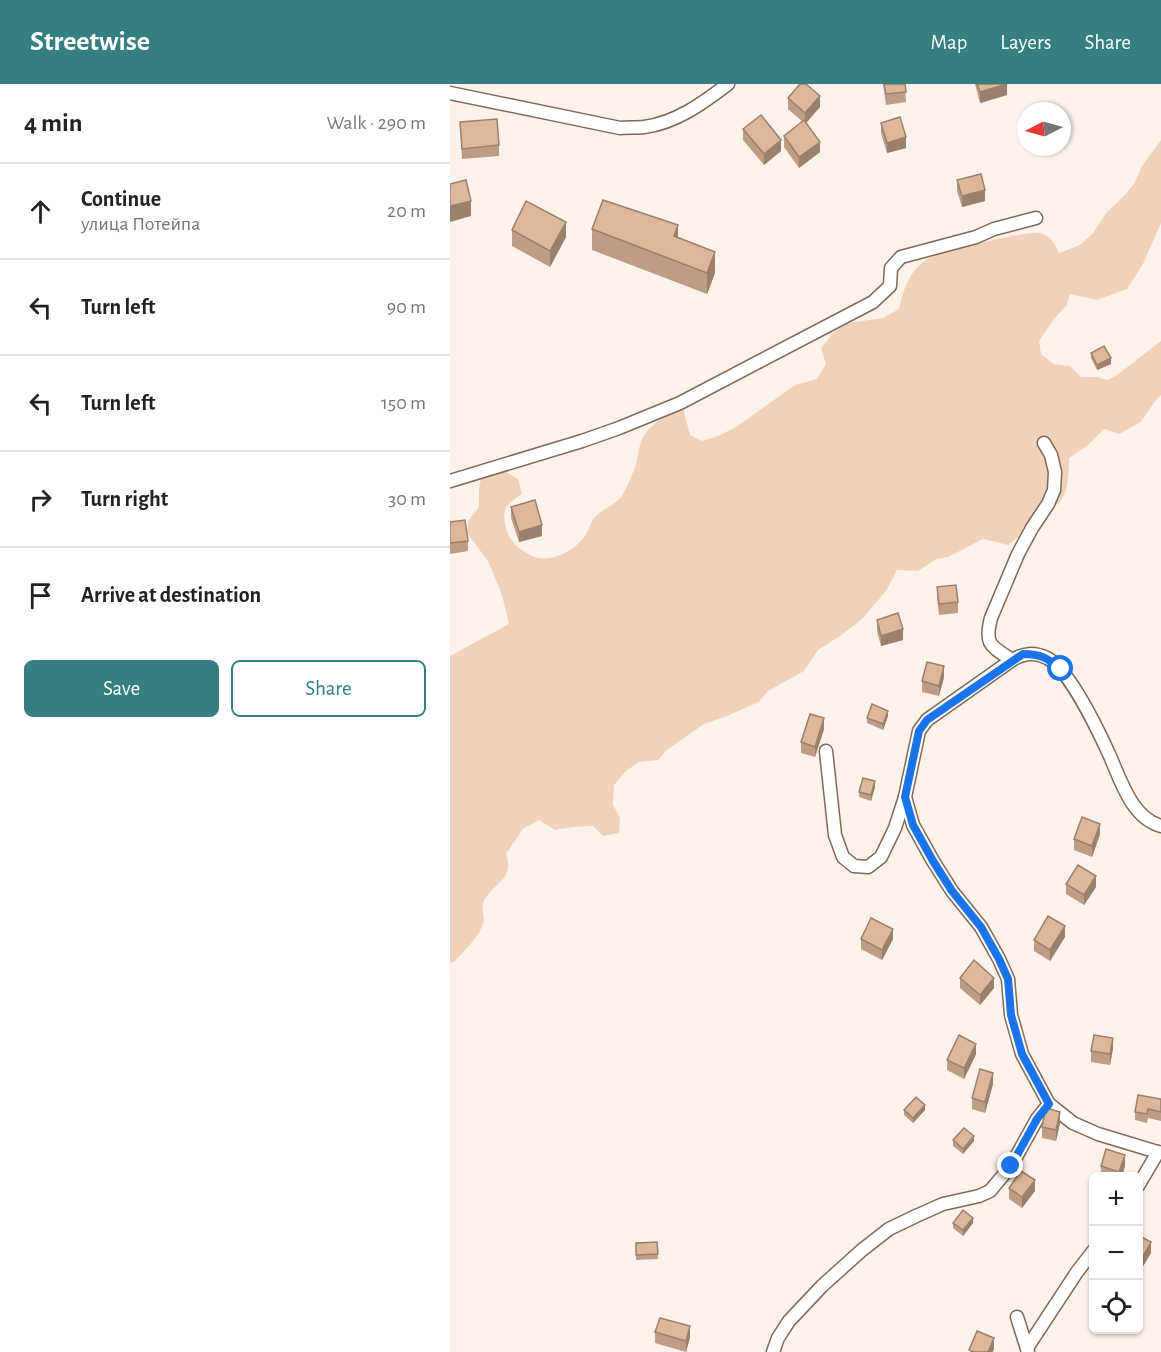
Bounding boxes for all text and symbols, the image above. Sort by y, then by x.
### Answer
text: Streetwise [30,28,150,56]
text: Map [931,32,967,53]
text: Layers [1000,32,1051,53]
text: Share [1084,32,1131,53]
north arrow [1017,102,1071,156]
text: 4 min [24,110,83,136]
text: Walk · 290 m [326,113,426,133]
text: Continue [81,188,161,210]
icon: ahead [24,195,57,228]
text: 20 m [387,201,426,221]
text: улица Потейпа [81,214,200,234]
icon: left [24,291,57,324]
text: Turn left [81,296,155,318]
text: 90 m [387,297,426,317]
icon: left [24,387,57,420]
text: Turn left [81,392,155,414]
text: 150 m [381,393,426,413]
icon: right [24,483,57,516]
text: Turn right [81,488,168,510]
text: 30 m [388,489,426,509]
icon: arrive [24,579,57,612]
text: Arrive at destination [81,584,261,606]
route start [1047,655,1073,681]
button: Save [24,660,219,717]
button: Share [231,660,426,717]
route end [997,1152,1023,1178]
map controls [1089,1172,1143,1334]
button: + [1089,1172,1143,1226]
button: − [1089,1226,1143,1280]
button: locate [1089,1280,1143,1334]

